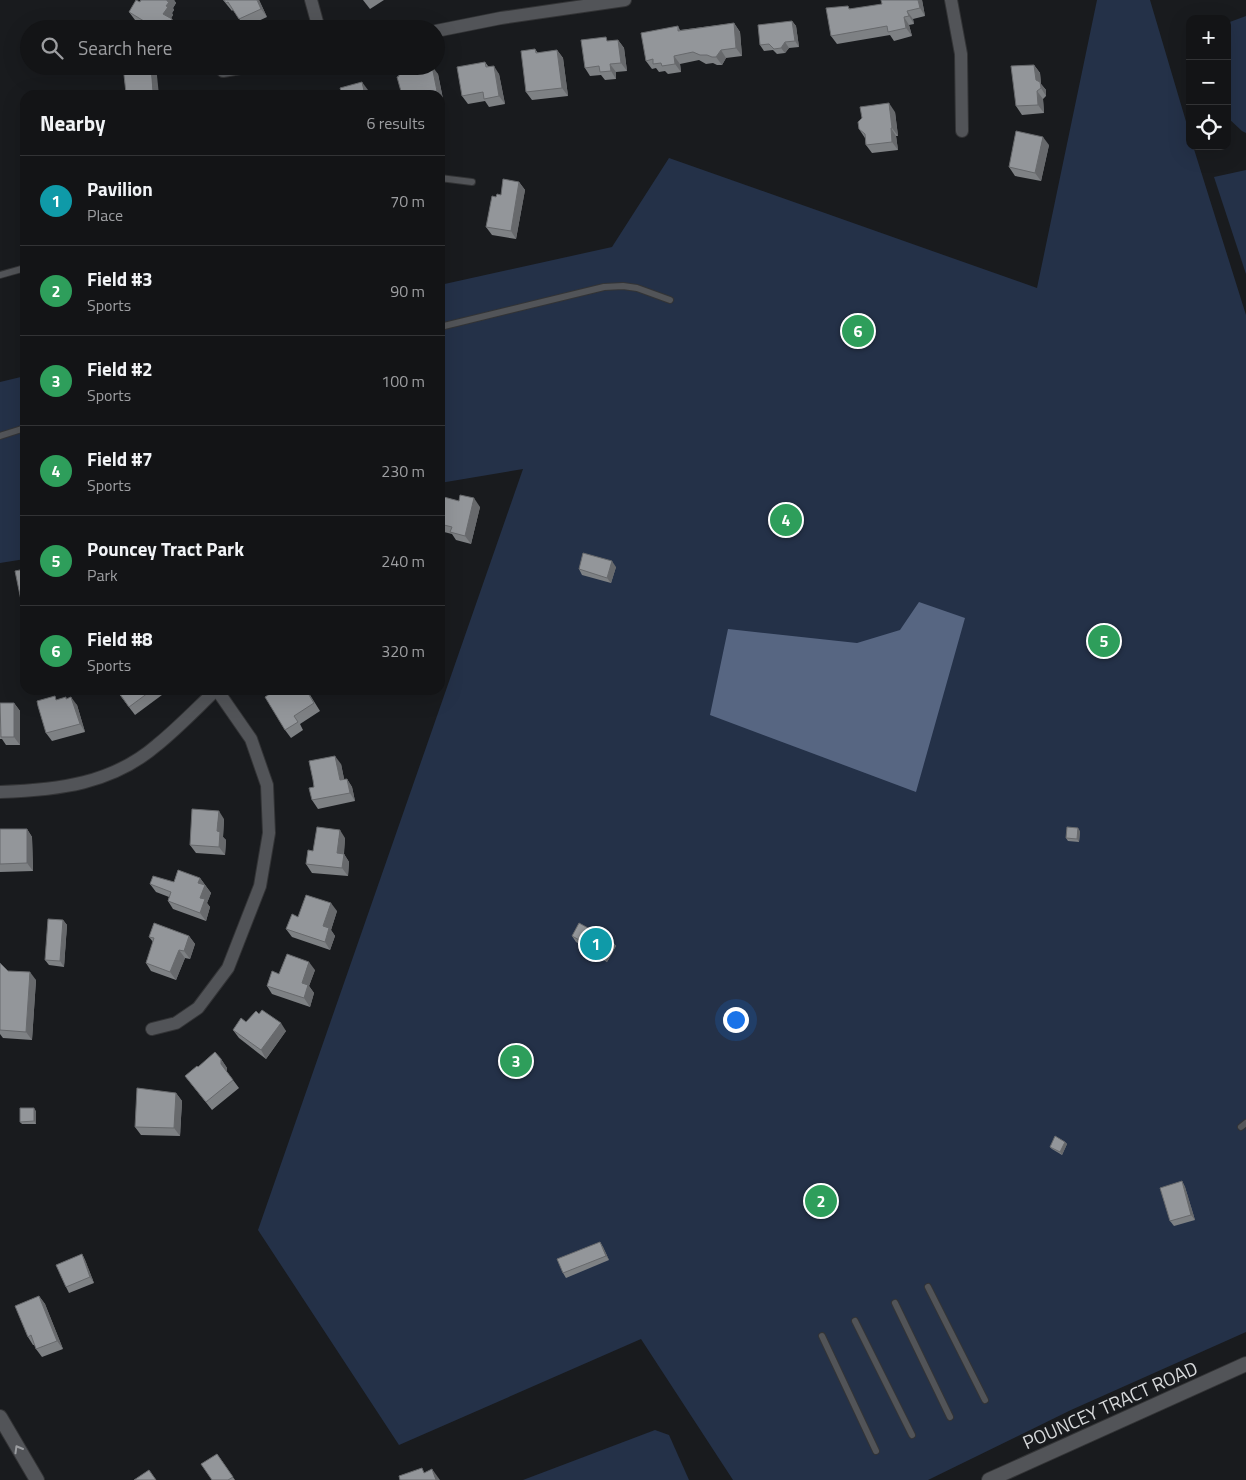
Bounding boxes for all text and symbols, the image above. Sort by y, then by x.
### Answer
map controls [1186,15,1231,150]
button: + [1186,15,1231,60]
search box [20,20,445,75]
text: Search here [78,33,172,62]
icon: search [38,34,66,62]
button: − [1186,60,1231,105]
button: locate [1186,105,1231,150]
text: Nearby [40,107,105,139]
text: 6 results [366,111,425,135]
text: Pavilion [87,174,153,203]
text: 1 [52,189,60,213]
text: 70 m [390,189,425,213]
text: Place [87,203,123,227]
text: Field #3 [87,264,153,293]
text: 2 [52,279,60,303]
text: 90 m [390,279,425,303]
text: Sports [87,293,131,317]
pin: 6 [842,312,874,350]
text: Field #2 [87,354,153,383]
text: 3 [52,369,60,393]
text: 100 m [381,369,425,393]
text: Sports [87,383,131,407]
text: Field #7 [87,444,153,473]
text: 4 [52,459,60,483]
text: 230 m [381,459,425,483]
text: Sports [87,473,131,497]
pin: 4 [770,501,802,539]
text: Pouncey Tract Park [87,534,244,563]
text: 5 [52,549,60,573]
text: 240 m [381,549,425,573]
text: Park [87,563,118,587]
pin: 5 [1088,622,1120,660]
text: Field #8 [87,624,153,653]
text: 6 [52,639,60,663]
text: 320 m [381,639,425,663]
text: Sports [87,653,131,677]
pin: 1 [580,925,612,963]
your location [723,1007,749,1033]
pin: 3 [500,1042,532,1080]
pin: 2 [805,1182,837,1220]
street label: POUNCEY TRACT ROAD [1018,1353,1202,1456]
one-way arrow [14,1445,24,1454]

